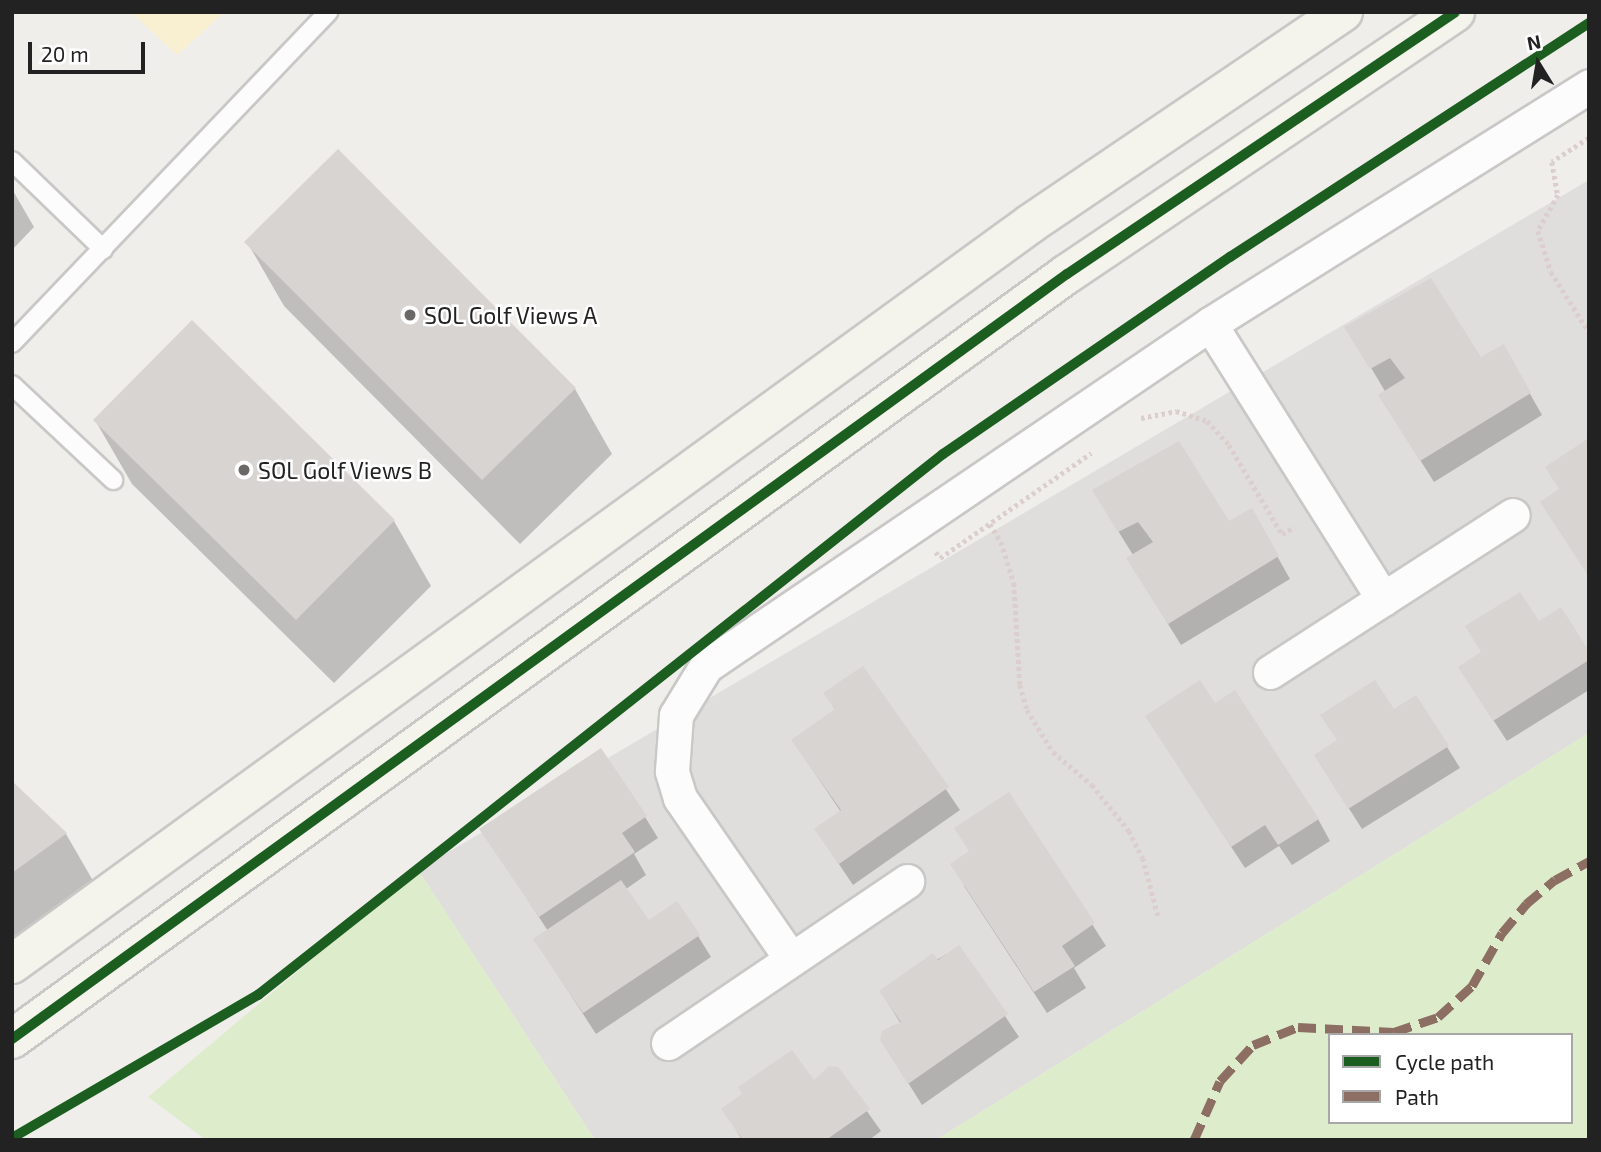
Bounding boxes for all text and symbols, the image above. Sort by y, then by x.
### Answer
scale bar [32,28,149,72]
north arrow [1503,28,1573,98]
text: N [1525,29,1543,54]
text: 20 m [41,41,89,66]
place label: SOL Golf Views A [424,301,599,329]
marker: SOL Golf Views A [402,307,418,323]
place label: SOL Golf Views B [258,456,433,484]
marker: SOL Golf Views B [236,462,252,478]
legend [1328,1033,1573,1124]
text: Cycle path [1395,1049,1494,1074]
text: Path [1395,1084,1439,1109]

